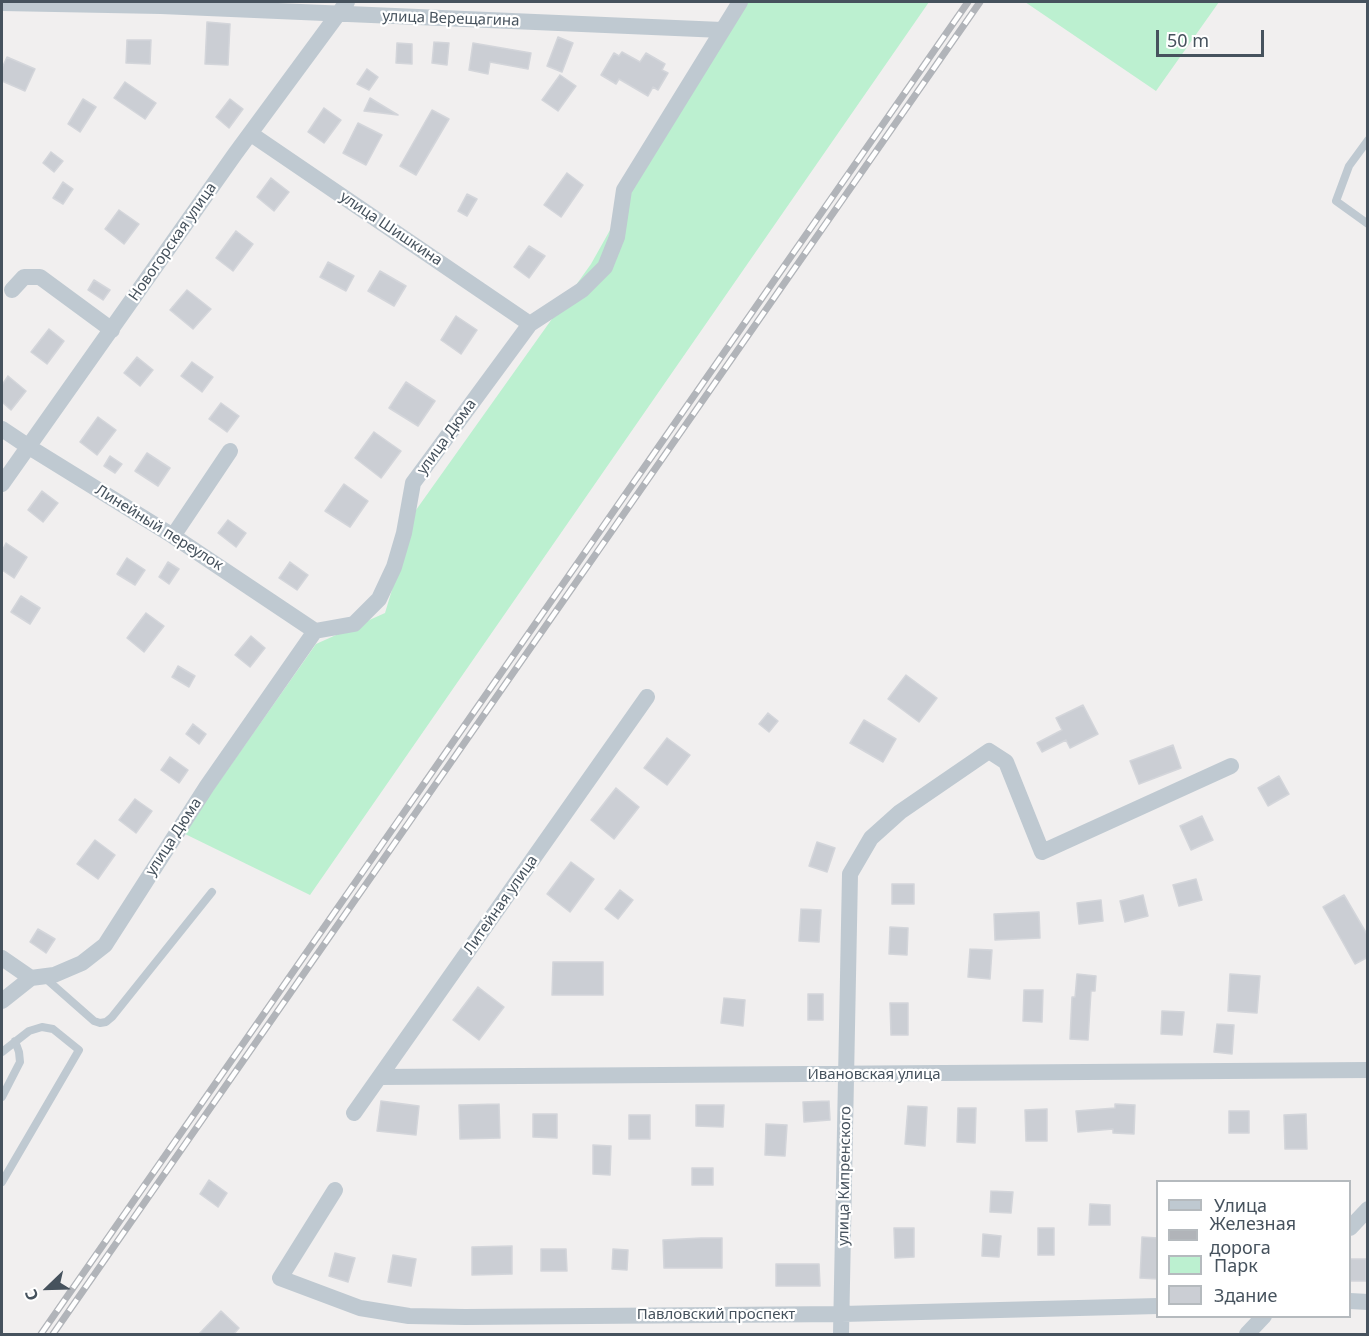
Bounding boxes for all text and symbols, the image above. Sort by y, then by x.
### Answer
street label: улица Верещагина [382,8,520,30]
scale bar [1159,18,1267,56]
text: 50 m [1167,28,1209,52]
street label: Новогорская улица [125,179,221,305]
street label: улица Шишкина [336,188,446,270]
street label: улица Дюма [414,396,480,478]
street label: Линейный переулок [92,481,226,575]
street label: улица Дюма [142,795,206,879]
street label: Литейная улица [460,852,542,958]
street label: Ивановская улица [807,1066,941,1084]
street label: улица Кипренского [835,1106,855,1246]
legend [1156,1180,1351,1318]
text: Улица [1214,1193,1267,1217]
text: Железная дорога [1210,1211,1296,1259]
text: Парк [1214,1253,1258,1277]
north arrow [18,1258,78,1318]
text: Здание [1214,1283,1277,1307]
text: С [19,1286,44,1304]
street label: Павловский проспект [637,1306,795,1324]

